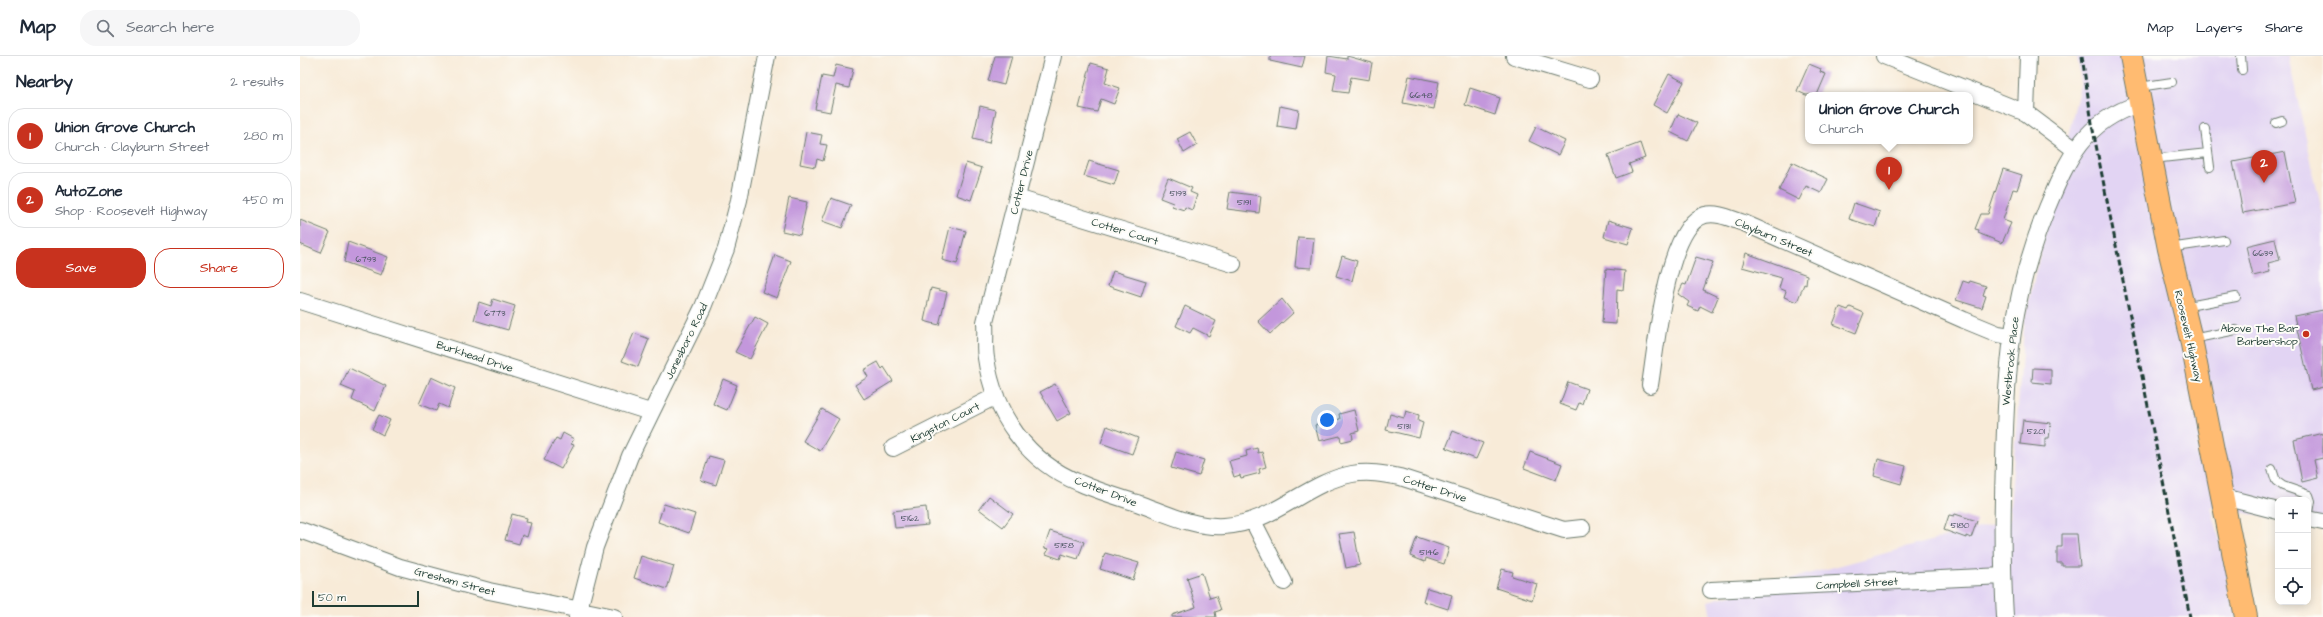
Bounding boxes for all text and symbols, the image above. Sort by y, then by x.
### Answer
search box [80,10,360,46]
text: Map [20,14,56,41]
icon: search [94,17,116,39]
text: Search here [126,17,215,38]
text: Map [2147,18,2174,38]
text: Layers [2196,18,2243,38]
text: Share [2265,18,2303,38]
text: Nearby [16,70,73,94]
text: 2 results [230,73,284,91]
house number: 6648 [1409,89,1433,102]
popup [1805,92,1973,144]
text: Union Grove Church [1819,99,1959,120]
text: Union Grove Church [55,117,195,138]
text: Church [1819,120,1863,138]
text: 1 [29,127,31,145]
text: 280 m [244,127,283,145]
text: Church · Clayburn Street [55,138,209,156]
street label: Cotter Drive [1006,148,1037,216]
pin: 2 [2251,150,2277,183]
pin: 1 [1876,157,1902,190]
text: AutoZone [55,181,123,202]
house number: 5193 [1169,187,1187,200]
text: 2 [26,191,34,209]
text: 450 m [241,191,283,209]
house number: 5191 [1237,196,1251,209]
text: Shop · Roosevelt Highway [55,202,208,220]
street label: Cotter Court [1089,214,1161,249]
street label: Clayburn Street [1732,214,1815,262]
house number: 6639 [2253,247,2274,260]
button: Save [16,248,146,288]
button: Share [154,248,284,288]
house number: 6793 [356,253,377,266]
street label: Roosevelt Highway [2170,289,2206,384]
street label: Jonesboro Road [661,300,712,382]
house number: 6773 [484,307,506,320]
street label: Westbrook Place [1998,316,2023,406]
place label: Above The Bar Barbershop [2220,321,2298,349]
marker: Above The Bar Barbershop [2301,329,2311,339]
street label: Burkhead Drive [435,337,515,376]
street label: Kingston Court [908,398,983,447]
your location [1317,410,1337,430]
house number: 5131 [1397,420,1411,433]
house number: 5201 [2027,425,2045,438]
street label: Cotter Drive [1401,471,1469,506]
street label: Cotter Drive [1072,473,1139,510]
map controls [2275,497,2311,605]
button: + [2275,497,2311,533]
house number: 5162 [901,512,920,525]
house number: 5180 [1950,519,1970,532]
button: − [2275,533,2311,569]
house number: 5158 [1054,539,1074,552]
house number: 5146 [1419,546,1439,559]
street label: Gresham Street [413,563,497,600]
button: locate [2275,569,2311,605]
street label: Campbell Street [1816,574,1899,593]
scale bar [312,589,419,608]
text: 50 m [318,590,346,605]

